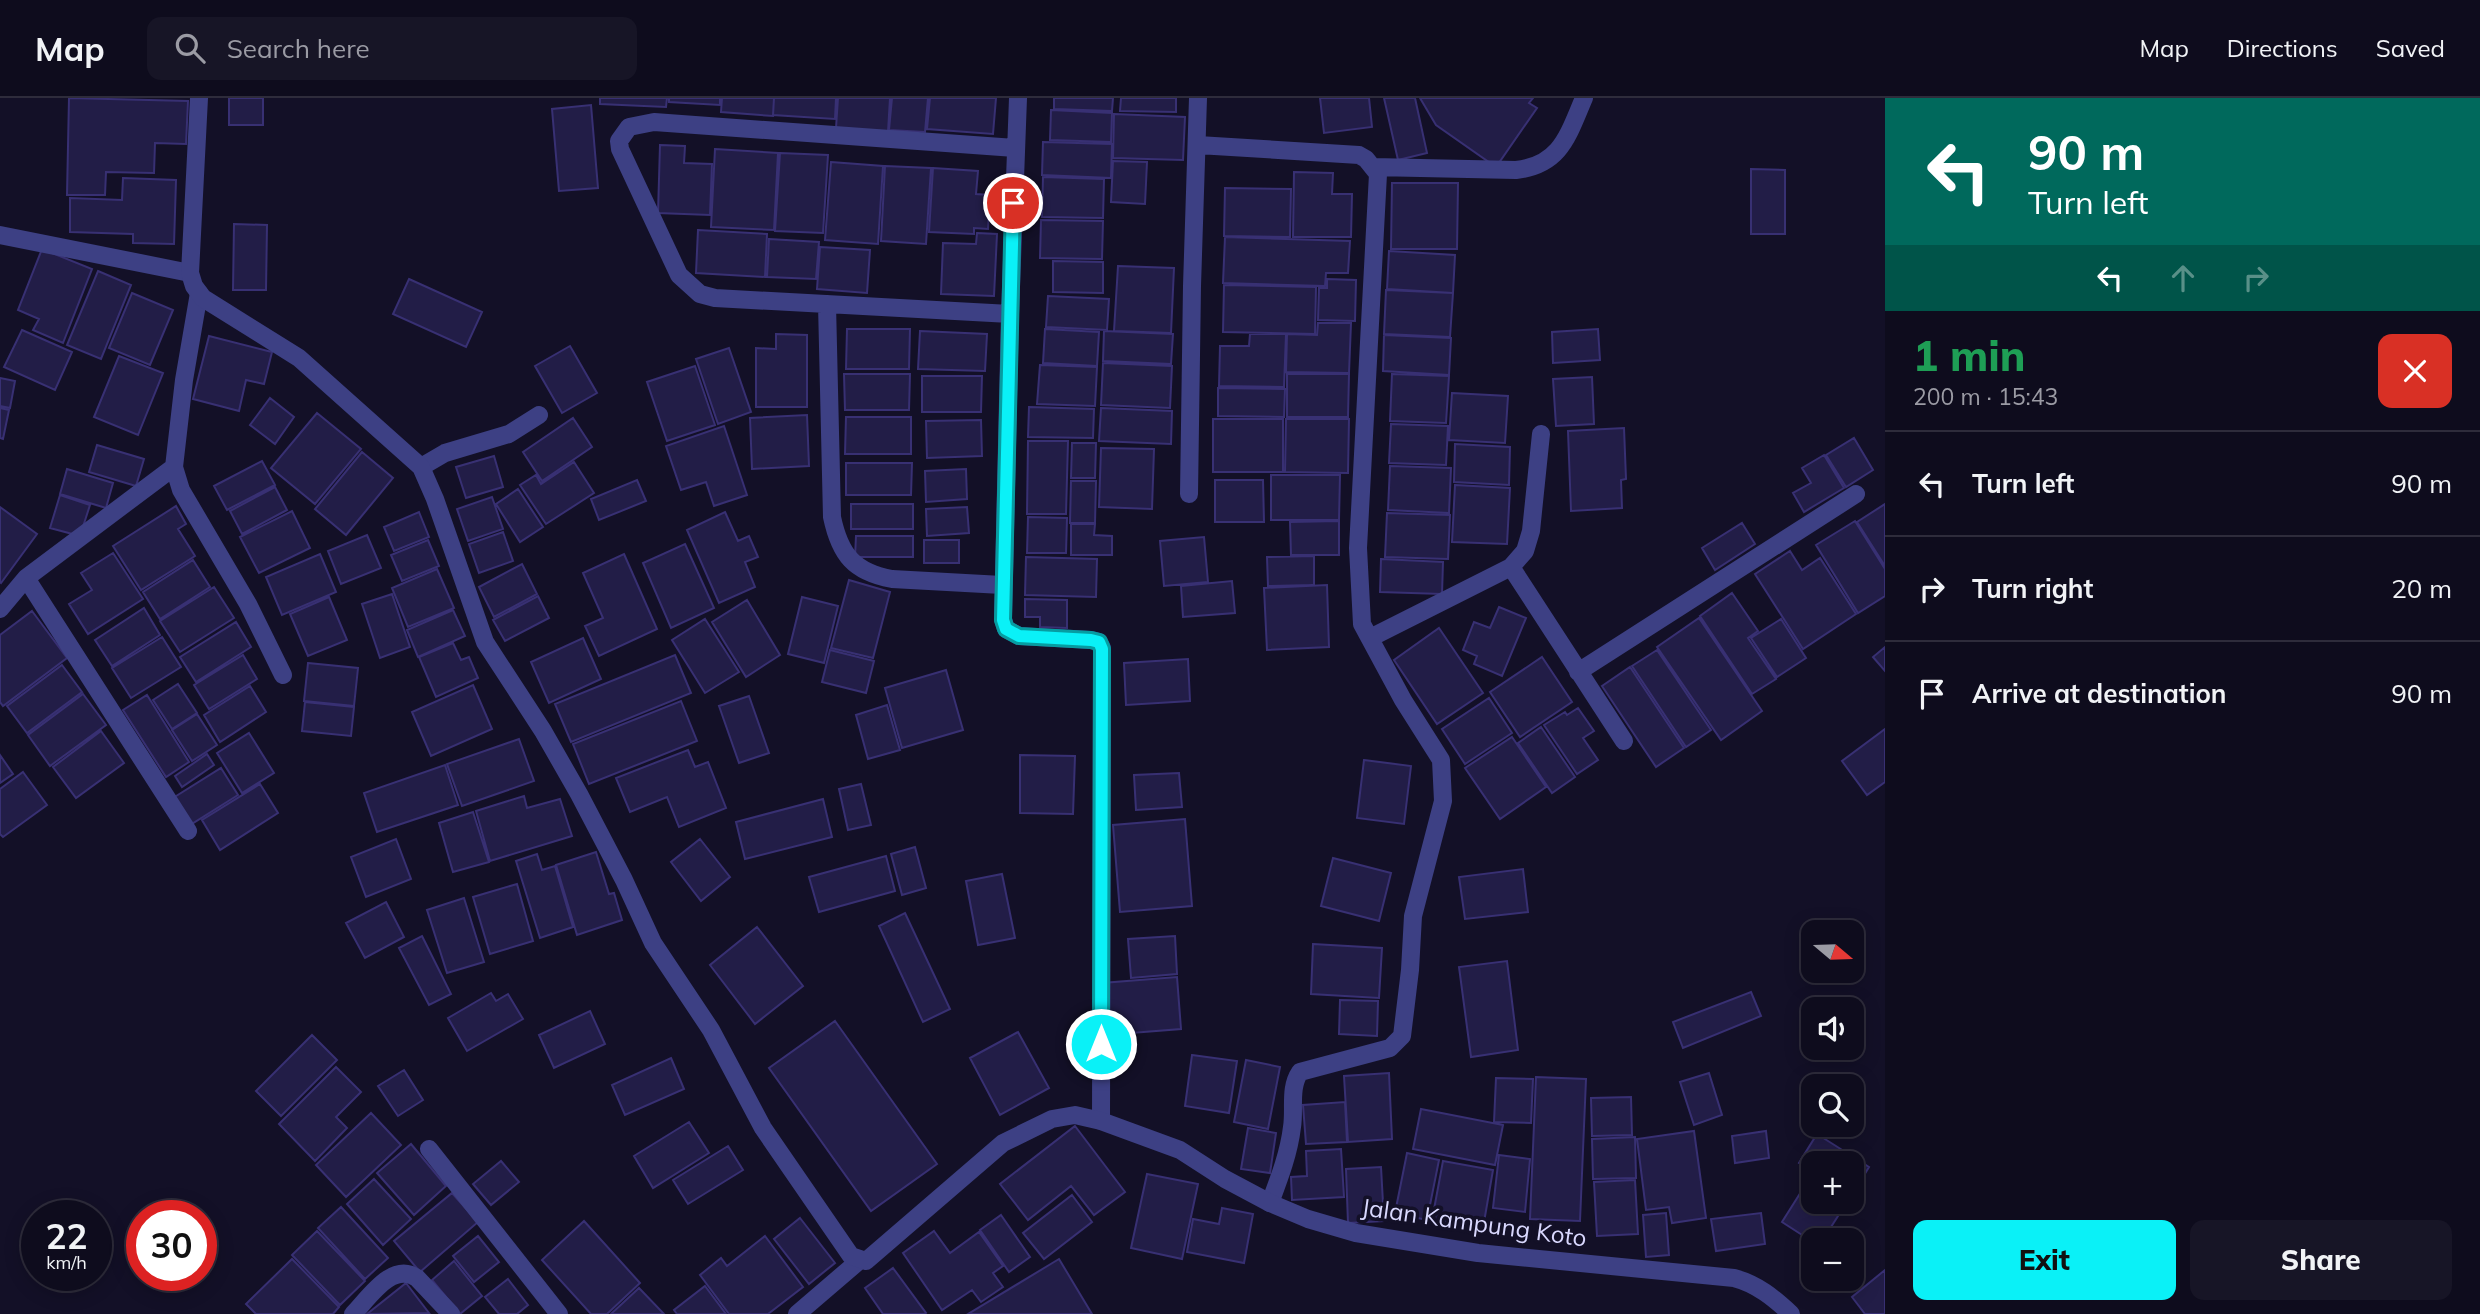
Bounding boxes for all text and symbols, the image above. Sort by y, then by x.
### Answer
search box [147,17,637,80]
text: Map [35,28,105,69]
icon: search [171,29,209,67]
text: Search here [227,32,370,65]
text: Map [2139,33,2189,63]
text: Directions [2227,33,2338,63]
text: Saved [2376,33,2445,63]
text: 90 m [2028,121,2144,182]
icon: left [1913,126,2004,217]
pin [983,173,1043,233]
text: Turn left [2028,182,2148,222]
icon: arrive [994,184,1032,222]
icon: left [2091,259,2129,297]
icon: ahead [2164,259,2202,297]
icon: right [2237,259,2275,297]
text: 1 min [1913,329,2026,382]
button: close [2378,334,2452,408]
text: 200 m · 15:43 [1913,382,2058,411]
icon: left [1913,465,1951,503]
text: Turn left [1972,467,2074,500]
text: 90 m [2391,467,2452,500]
icon: right [1913,570,1951,608]
text: Turn right [1972,572,2093,605]
text: 20 m [2391,572,2452,605]
icon: arrive [1913,675,1951,713]
text: Arrive at destination [1972,677,2227,710]
text: 90 m [2391,677,2452,710]
north arrow [1801,920,1864,984]
map controls [1801,920,1864,1291]
button: sound [1801,997,1864,1060]
position arrow [1064,1007,1138,1081]
button: search [1801,1074,1864,1137]
button: + [1801,1151,1864,1214]
street label: Jalan Kampung Koto [1360,1191,1589,1253]
speed limit sign: 30 [126,1200,217,1291]
text: 22 [45,1214,88,1258]
button: Exit [1913,1220,2176,1300]
button: Share [2190,1220,2452,1300]
button: − [1801,1228,1864,1291]
text: km/h [46,1251,87,1274]

